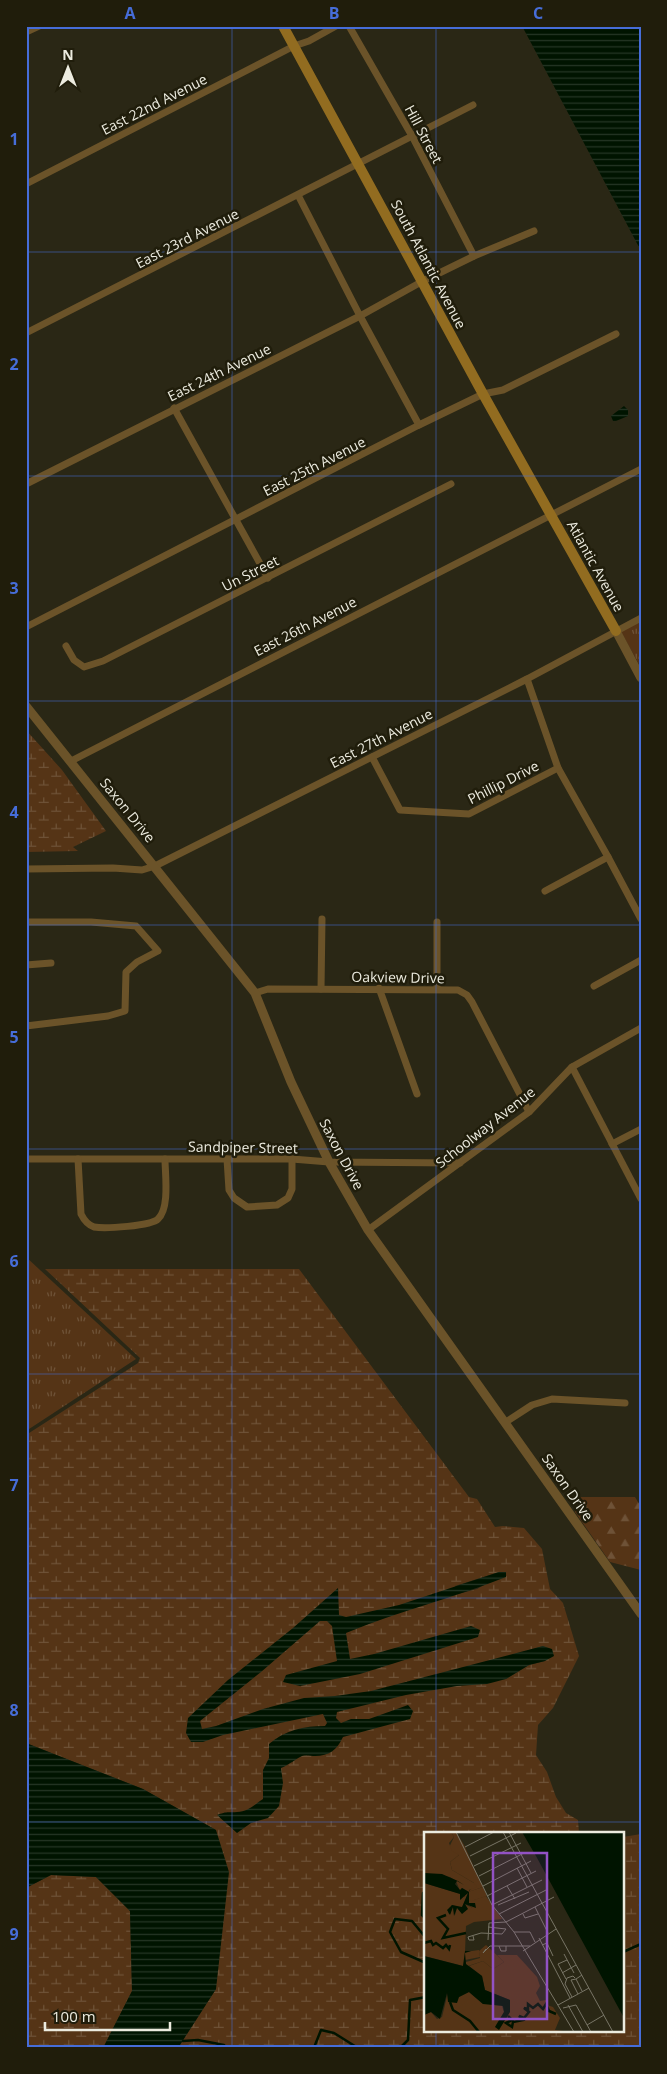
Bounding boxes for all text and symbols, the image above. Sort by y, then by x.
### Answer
text: A [124,2,136,24]
text: B [329,2,339,24]
text: C [533,2,543,24]
north arrow [42,42,92,92]
text: N [62,45,74,64]
street label: East 22nd Avenue [98,69,210,139]
street label: Hill Street [401,101,447,167]
text: 1 [9,128,19,150]
street label: South Atlantic Avenue [387,196,471,332]
street label: East 23rd Avenue [132,204,242,272]
street label: East 24th Avenue [164,339,274,405]
text: 2 [9,353,19,375]
street label: East 25th Avenue [259,432,369,500]
street label: Atlantic Avenue [563,517,629,615]
street label: Un Street [218,551,282,595]
text: 3 [9,577,19,599]
street label: East 26th Avenue [250,592,360,660]
street label: East 27th Avenue [326,704,436,772]
street label: Phillip Drive [464,756,542,808]
street label: Saxon Drive [96,774,160,846]
text: 4 [9,801,19,823]
street label: Oakview Drive [351,967,445,987]
text: 5 [9,1026,19,1048]
street label: Schoolway Avenue [431,1082,539,1172]
street label: Saxon Drive [315,1115,369,1193]
street label: Sandpiper Street [188,1137,298,1157]
text: 6 [9,1250,19,1272]
street label: Saxon Drive [538,1450,598,1524]
text: 7 [9,1474,19,1496]
text: 8 [9,1699,19,1721]
inset map [424,1832,624,2032]
text: 9 [9,1923,19,1945]
scale bar [45,1999,170,2031]
text: 100 m [52,2006,96,2026]

